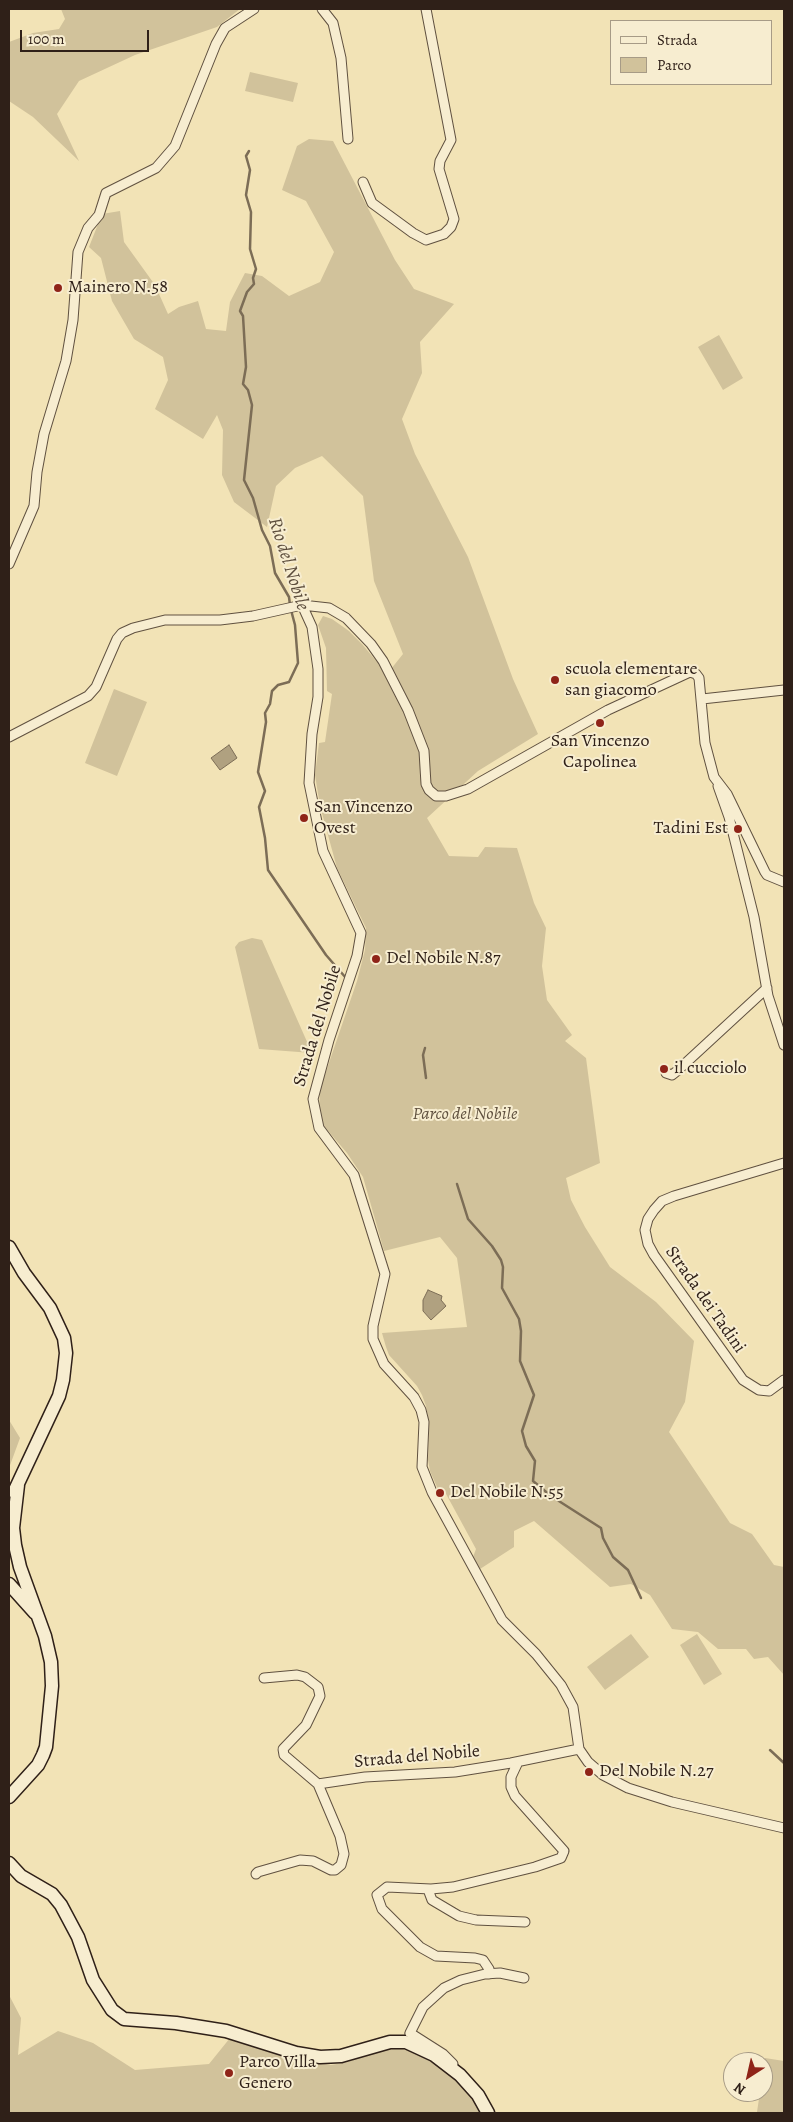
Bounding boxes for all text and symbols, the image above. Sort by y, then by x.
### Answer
scale bar [22,20,151,52]
legend [610,20,773,85]
text: 100 m [28,29,65,49]
text: Strada [657,30,698,50]
text: Parco [657,55,691,75]
place label: Mainero N.58 [68,277,168,299]
marker: Mainero N.58 [52,282,64,294]
water label: Rio del Nobile [262,515,314,613]
place label: scuola elementare san giacomo [565,659,697,702]
marker: scuola elementare san giacomo [549,674,561,686]
marker: San Vincenzo Capolinea [594,717,606,729]
place label: San Vincenzo Capolinea [551,731,649,774]
place label: San Vincenzo Ovest [314,797,413,840]
marker: San Vincenzo Ovest [298,812,310,824]
place label: Tadini Est [654,818,728,840]
marker: Tadini Est [732,823,744,835]
place label: Del Nobile N.87 [386,948,501,970]
marker: Del Nobile N.87 [370,953,382,965]
street label: Strada del Nobile [289,963,347,1089]
place label: il cucciolo [674,1058,747,1080]
marker: il cucciolo [658,1063,670,1075]
park label: Parco del Nobile [413,1104,517,1126]
street label: Strada dei Tadini [660,1242,750,1358]
place label: Del Nobile N.55 [450,1482,564,1504]
marker: Del Nobile N.55 [434,1487,446,1499]
street label: Strada del Nobile [353,1741,481,1773]
place label: Del Nobile N.27 [599,1761,713,1783]
marker: Del Nobile N.27 [583,1766,595,1778]
place label: Parco Villa Genero [239,2052,316,2094]
north arrow [723,2052,773,2102]
marker: Parco Villa Genero [223,2067,235,2079]
text: N [730,2078,749,2100]

